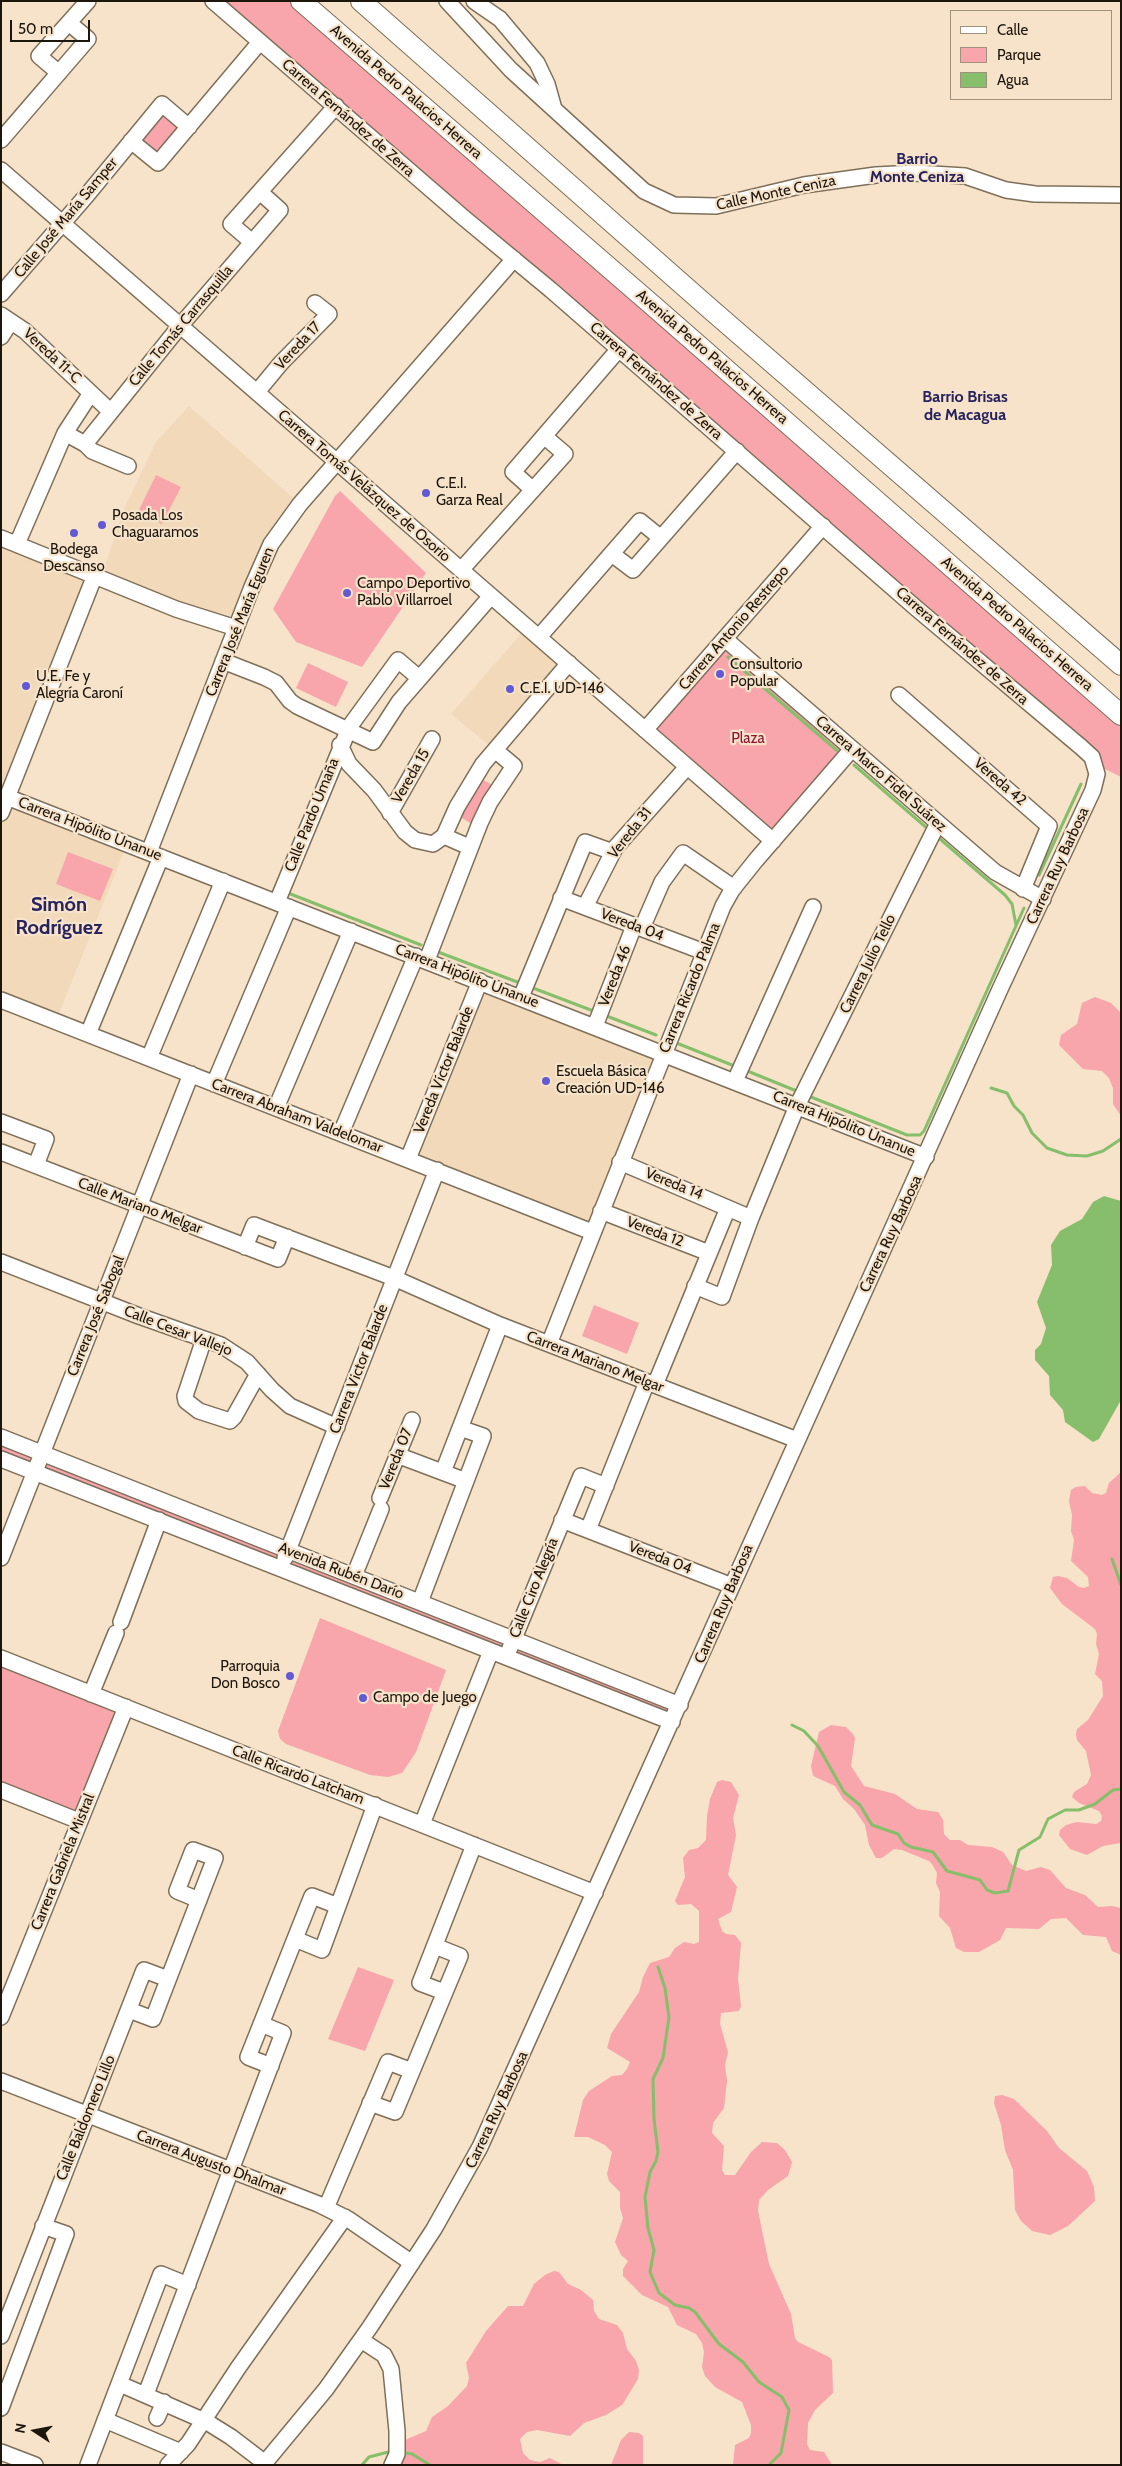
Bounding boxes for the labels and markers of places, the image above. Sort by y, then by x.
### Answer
place label: C.E.I. Garza Real [436,475,503,510]
marker: C.E.I. Garza Real [420,487,432,499]
place label: Posada Los Chaguaramos [112,507,199,542]
marker: Posada Los Chaguaramos [96,519,108,531]
marker: Bodega Descanso [68,527,80,539]
place label: Bodega Descanso [43,541,105,576]
place label: Campo Deportivo Pablo Villarroel [357,575,470,610]
marker: Campo Deportivo Pablo Villarroel [341,587,353,599]
place label: Consultorio Popular [730,656,803,691]
place label: U.E. Fe y Alegría Caroní [36,668,123,703]
marker: Consultorio Popular [714,668,726,680]
marker: U.E. Fe y Alegría Caroní [20,680,32,692]
place label: C.E.I. UD-146 [520,680,604,698]
marker: C.E.I. UD-146 [504,683,516,695]
place label: Escuela Básica Creación UD-146 [556,1063,665,1098]
marker: Escuela Básica Creación UD-146 [540,1075,552,1087]
place label: Parroquia Don Bosco [211,1658,280,1693]
marker: Parroquia Don Bosco [284,1670,296,1682]
place label: Campo de Juego [373,1689,477,1707]
marker: Campo de Juego [357,1692,369,1704]

